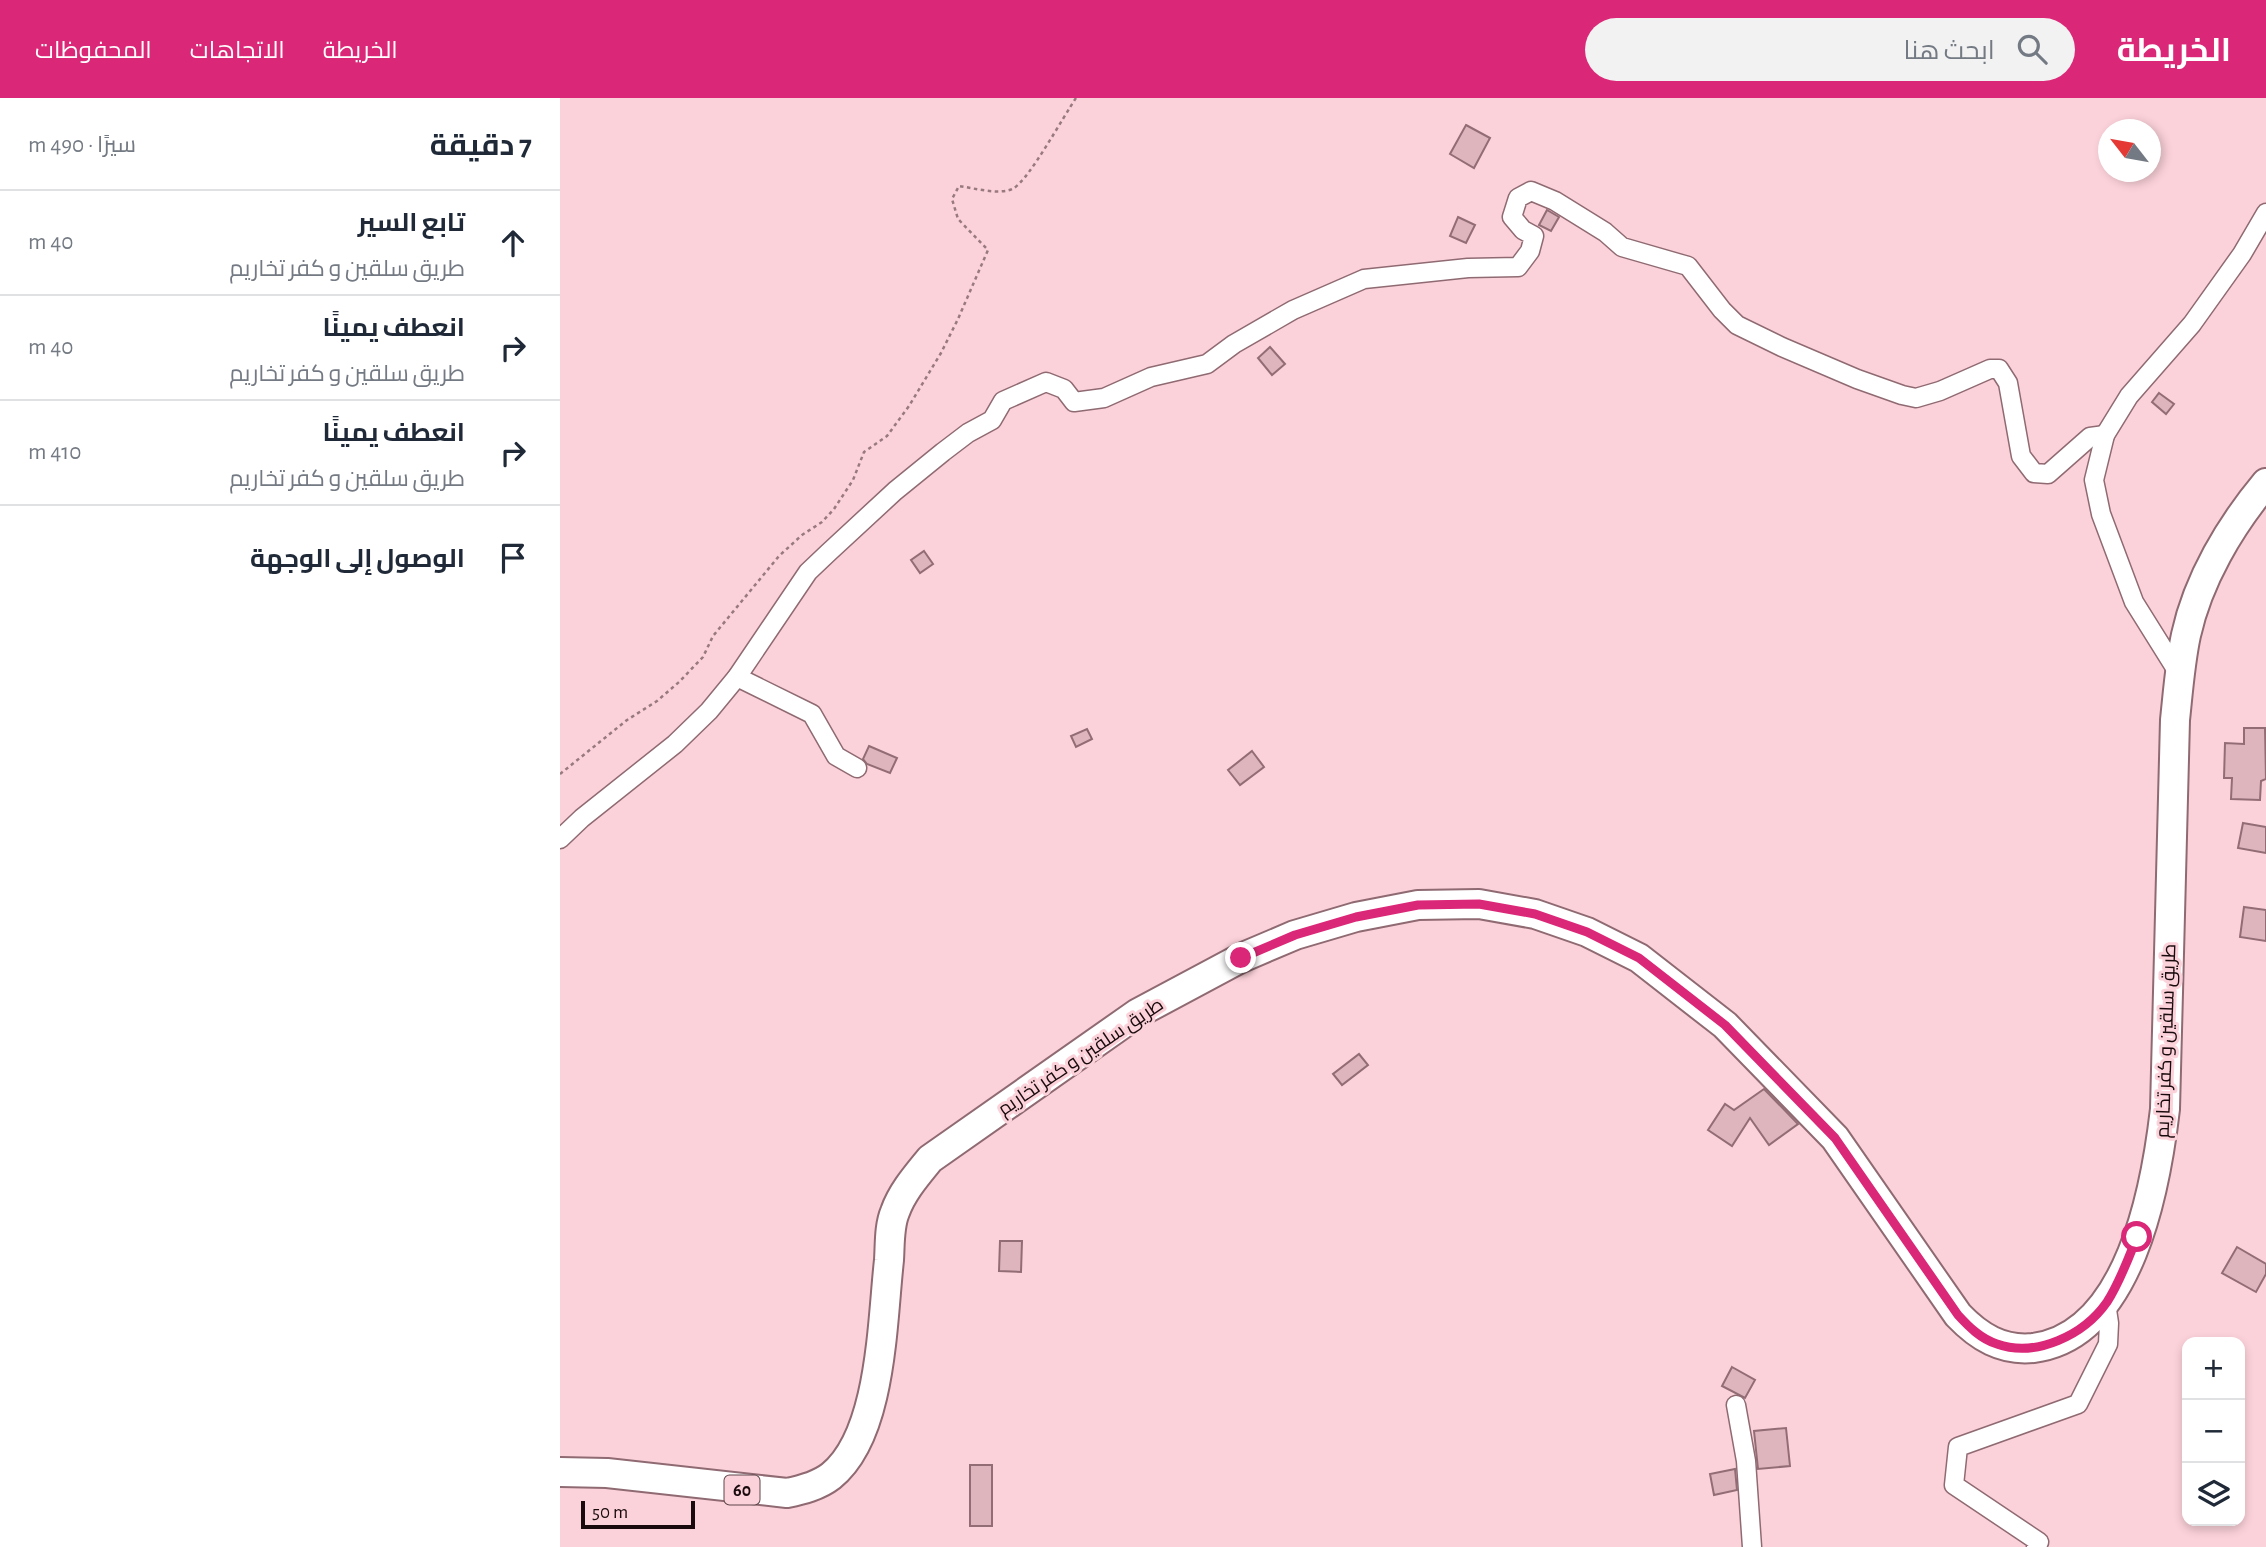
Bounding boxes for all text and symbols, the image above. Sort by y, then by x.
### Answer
search box [1585,18,2075,81]
icon: search [2013,30,2051,68]
text: الخريطة [2117,35,2231,68]
text: ابحث هنا [1903,38,1995,64]
text: المحفوظات [35,39,152,63]
text: الاتجاهات [190,39,285,63]
text: الخريطة [323,39,398,63]
north arrow [2098,119,2161,182]
text: 7 دقيقة [430,131,532,161]
text: سيرًا · 490 m [28,134,136,157]
text: تابع السير [358,210,465,236]
icon: ahead [494,224,532,262]
text: 40 m [28,231,73,254]
text: طريق سلقين و كفر تخاريم [229,258,465,281]
text: انعطف يمينًا [322,315,465,341]
icon: right [494,329,532,367]
text: 40 m [28,336,73,359]
text: طريق سلقين و كفر تخاريم [229,363,465,386]
text: انعطف يمينًا [322,420,465,446]
icon: right [494,434,532,472]
text: 410 m [28,441,81,464]
text: طريق سلقين و كفر تخاريم [229,468,465,491]
icon: arrive [494,539,532,577]
text: الوصول إلى الوجهة [250,546,465,572]
route end [1225,942,1256,973]
street label: طريق سلقين و كفر تخاريم [2154,943,2182,1139]
street label: طريق سلقين و كفر تخاريم [995,995,1169,1122]
route start [2121,1221,2152,1252]
map controls [2182,1337,2245,1526]
button: + [2182,1337,2245,1400]
button: − [2182,1400,2245,1463]
button: layers [2182,1463,2245,1526]
road number: 60 [724,1476,760,1504]
scale bar [581,1498,695,1530]
text: 50 m [592,1503,628,1522]

